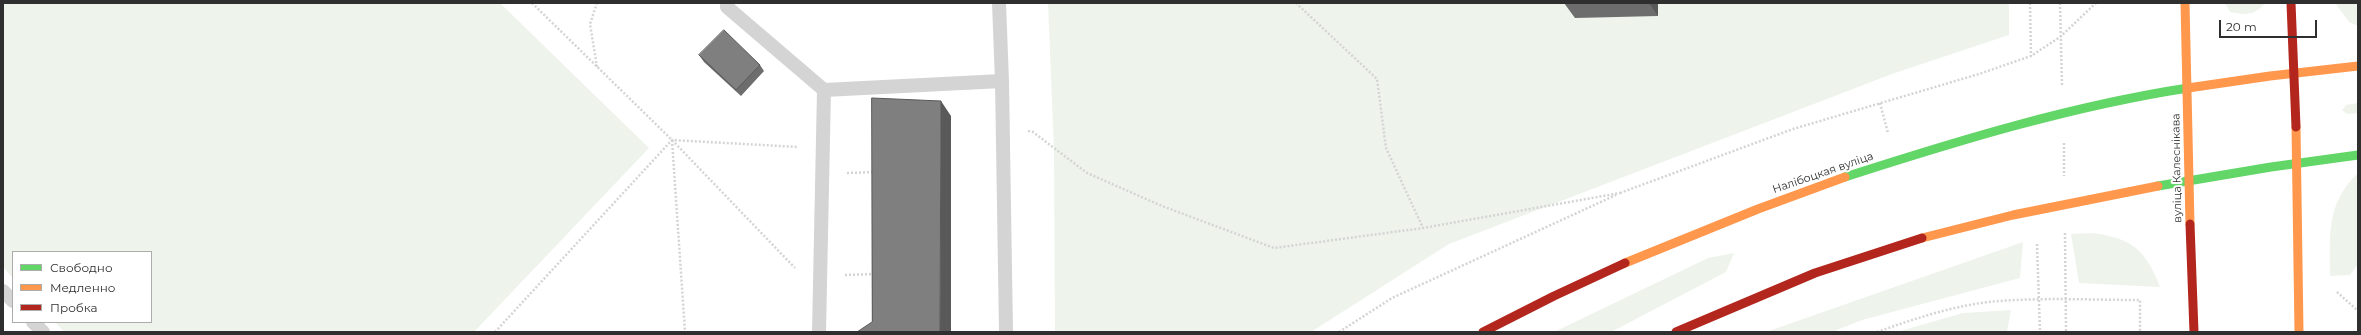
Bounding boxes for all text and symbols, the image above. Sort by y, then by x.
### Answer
scale bar [2221,12,2319,38]
text: 20 m [2226,19,2257,34]
street label: вуліца Калеснікава [2169,113,2185,223]
street label: Налібоцкая вуліца [1771,150,1875,196]
legend [12,251,152,323]
text: Свободно [50,260,113,275]
text: Медленно [50,280,115,295]
text: Пробка [50,300,98,315]

